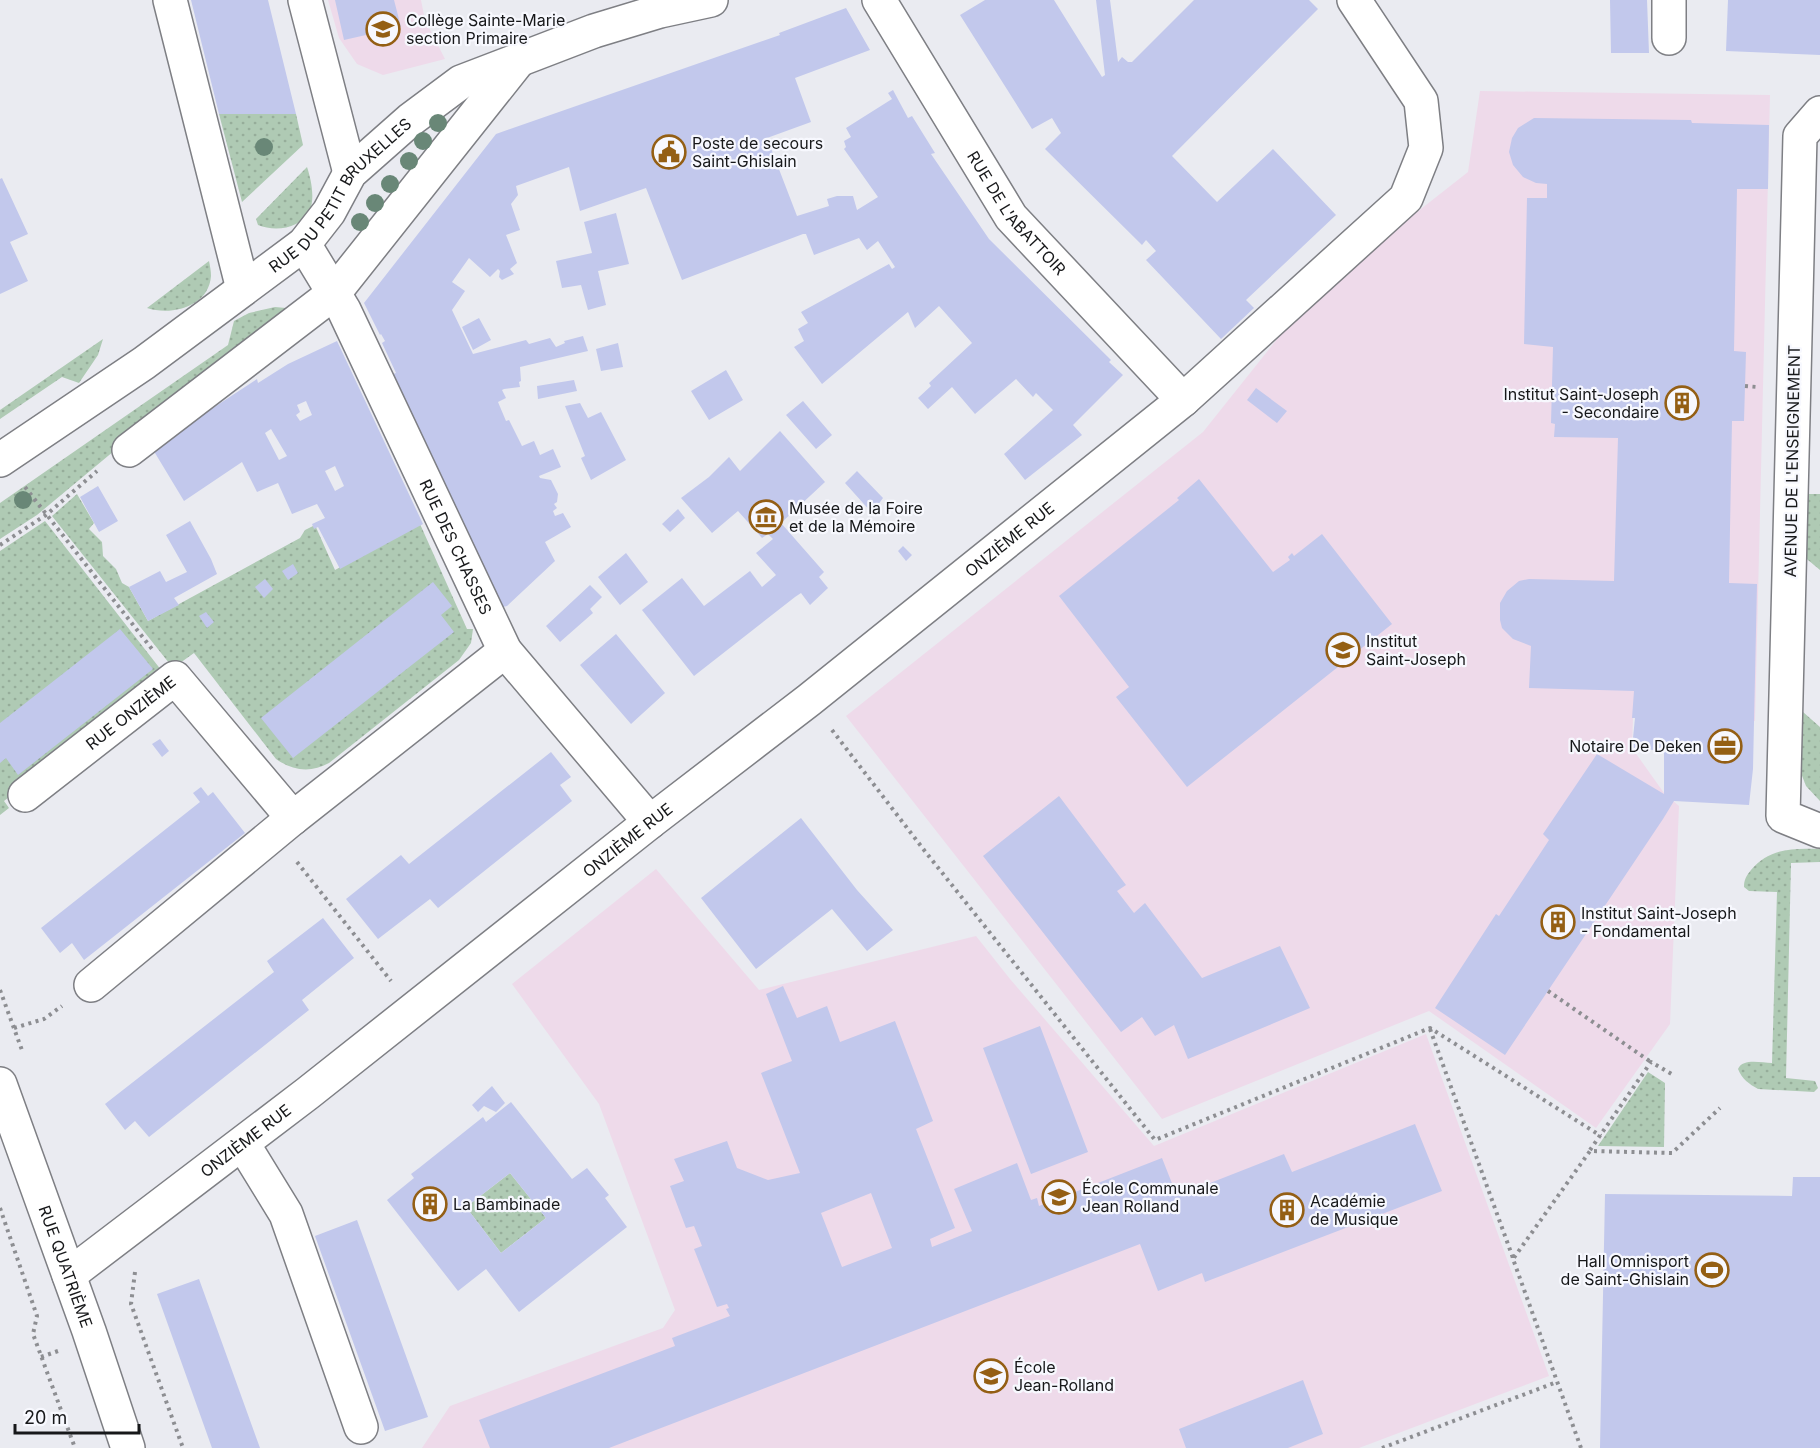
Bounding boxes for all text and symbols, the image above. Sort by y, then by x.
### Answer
place label: Collège Sainte-Marie section Primaire [406,10,565,48]
school or university icon: Collège Sainte-Marie section Primaire [365,11,401,47]
street label: RUE DU PETIT BRUXELLES [265,114,415,277]
place label: Poste de secours Saint-Ghislain [692,133,823,171]
public building icon: Poste de secours Saint-Ghislain [651,134,687,170]
street label: RUE DE L'ABATTOIR [963,147,1070,279]
street label: AVENUE DE L'ENSEIGNEMENT [1780,345,1804,577]
place label: Institut Saint-Joseph - Secondaire [1503,384,1659,422]
building icon: Institut Saint-Joseph - Secondaire [1664,385,1700,421]
street label: RUE DES CHASSES [415,476,496,618]
street label: ONZIÈME RUE [961,497,1058,581]
place label: Musée de la Foire et de la Mémoire [789,498,923,536]
museum icon: Musée de la Foire et de la Mémoire [748,499,784,535]
place label: Institut Saint-Joseph [1366,631,1466,669]
school or university icon: Institut Saint-Joseph [1325,632,1361,668]
street label: RUE ONZIÈME [82,671,180,754]
office icon: Notaire De Deken [1707,728,1743,764]
place label: Notaire De Deken [1569,736,1702,756]
street label: ONZIÈME RUE [579,798,676,881]
place label: Institut Saint-Joseph - Fondamental [1581,903,1737,941]
building icon: Institut Saint-Joseph - Fondamental [1540,904,1576,940]
street label: ONZIÈME RUE [196,1100,295,1181]
place label: École Communale Jean Rolland [1082,1178,1218,1216]
school or university icon: École Communale Jean Rolland [1041,1179,1077,1215]
building icon: La Bambinade [412,1186,448,1222]
place label: Académie de Musique [1310,1191,1398,1229]
building icon: Académie de Musique [1269,1192,1305,1228]
place label: La Bambinade [453,1194,560,1214]
street label: RUE QUATRIÈME [35,1203,97,1330]
place label: Hall Omnisport de Saint-Ghislain [1561,1251,1689,1289]
sports icon: Hall Omnisport de Saint-Ghislain [1694,1252,1730,1288]
place label: École Jean-Rolland [1014,1357,1114,1395]
school or university icon: École Jean-Rolland [973,1358,1009,1394]
scale bar [15,1397,140,1435]
text: 20 m [24,1407,67,1428]

